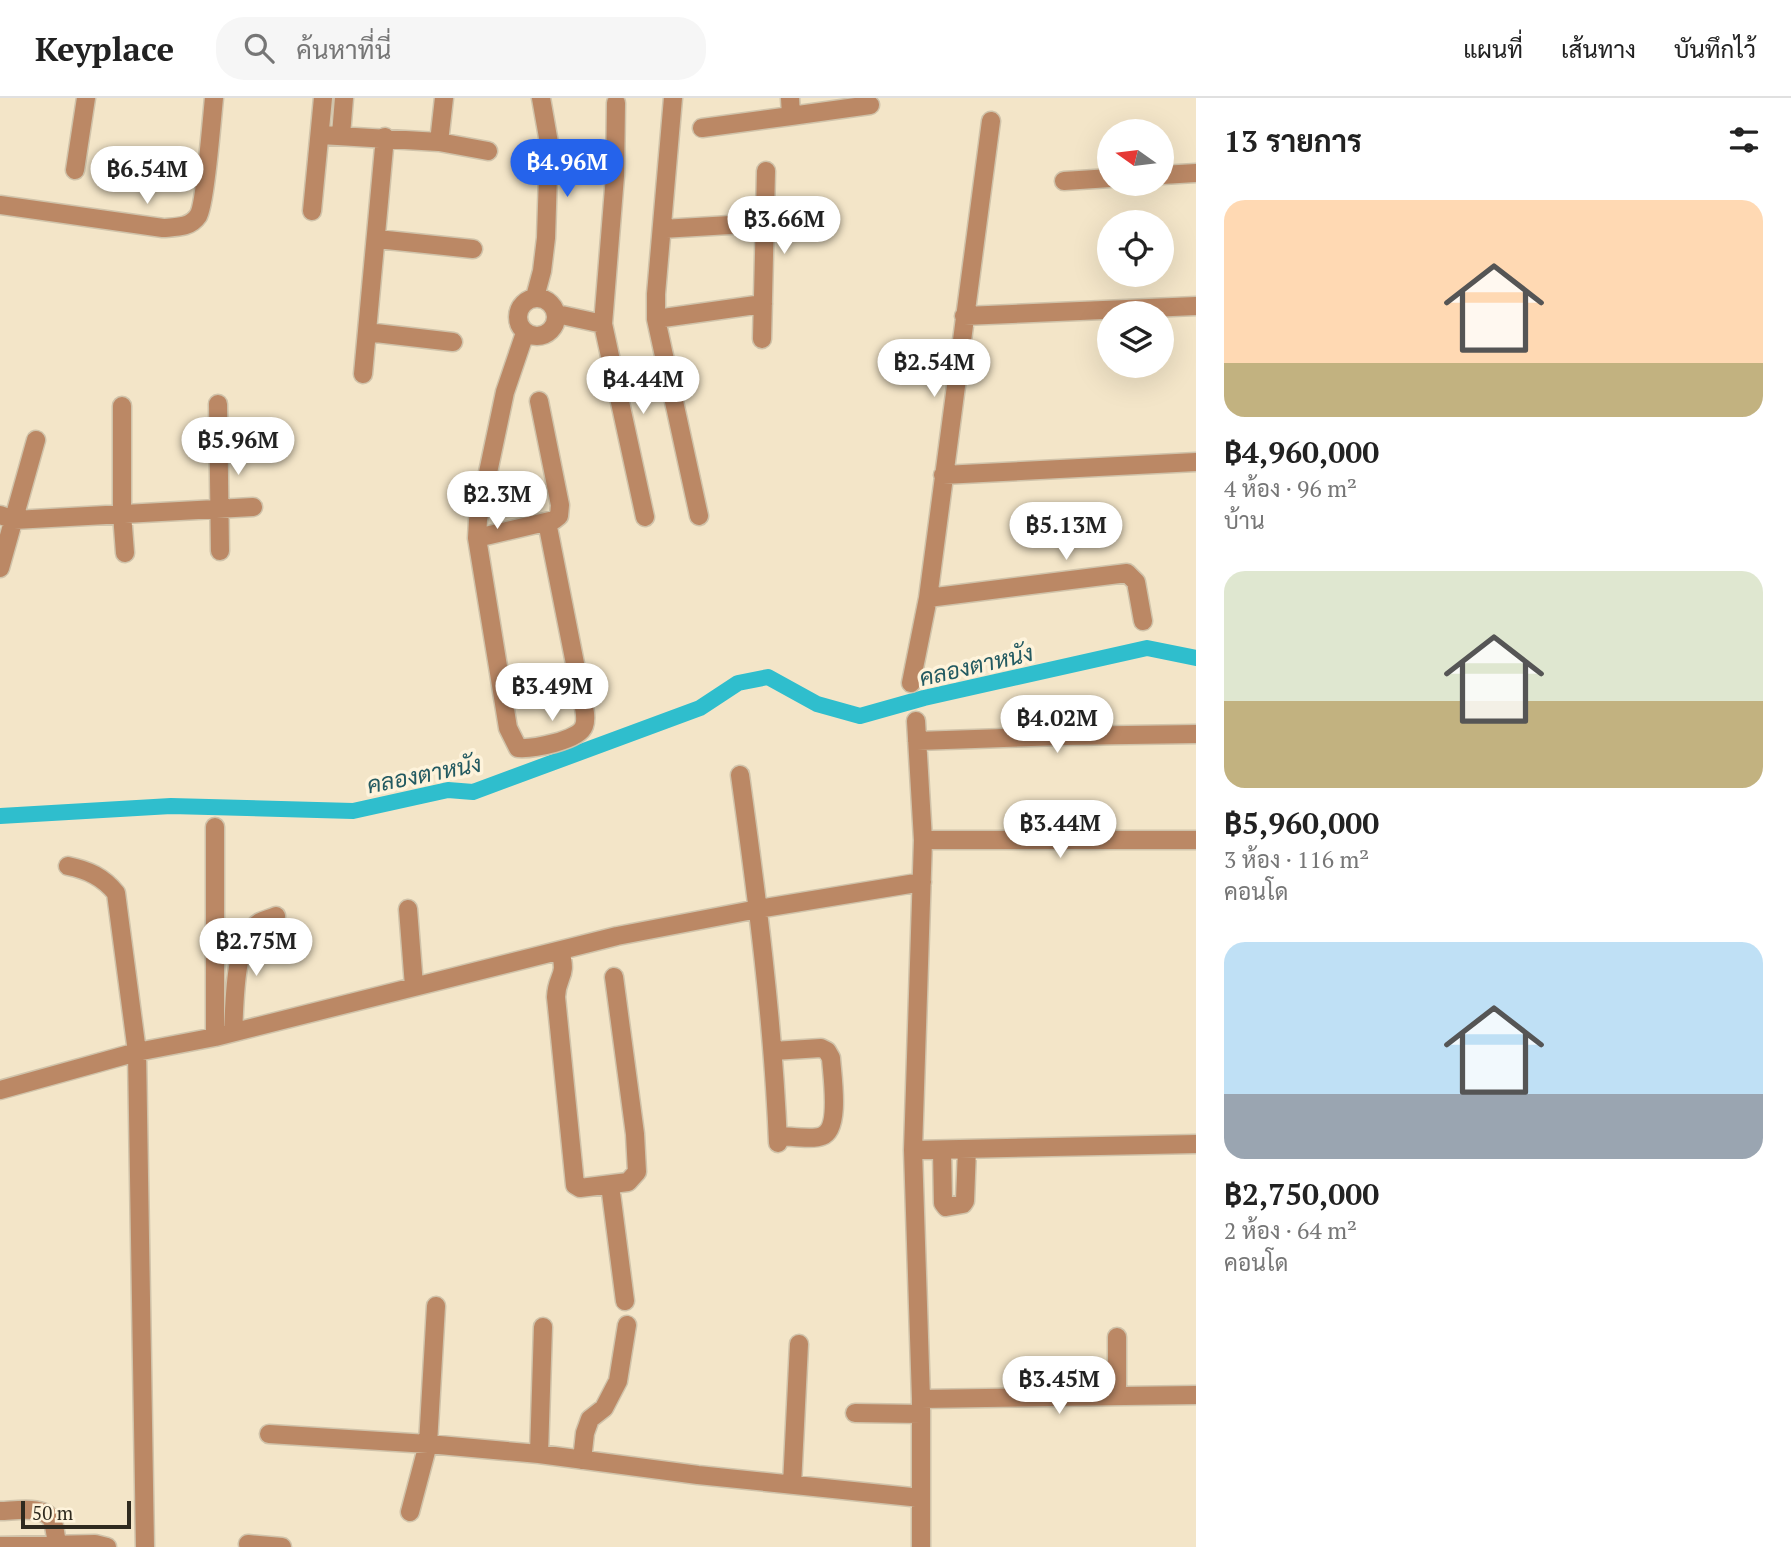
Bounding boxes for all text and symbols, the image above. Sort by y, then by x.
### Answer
search box [216,17,706,80]
text: Keyplace [35,27,174,70]
icon: search [240,29,278,67]
text: ค้นหาที่นี่ [296,32,391,66]
text: แผนที่ [1463,33,1523,65]
text: เส้นทาง [1561,33,1636,65]
text: บันทึกไว้ [1674,33,1756,65]
north arrow [1097,119,1174,196]
map controls [1097,119,1174,378]
text: 13 รายการ [1224,121,1362,161]
icon: filters [1725,121,1763,159]
pin: ฿4.96M [510,140,624,199]
pin: ฿6.54M [90,146,204,206]
text: ฿4.96M [526,146,608,177]
text: ฿6.54M [106,153,188,184]
pin: ฿3.66M [727,197,841,256]
text: ฿3.66M [743,203,825,234]
button: locate [1097,210,1174,287]
icon: home [1431,245,1557,371]
button: layers [1097,301,1174,378]
pin: ฿2.54M [877,340,991,399]
text: ฿2.54M [893,346,975,377]
pin: ฿4.44M [586,356,700,416]
text: ฿4.44M [602,363,684,394]
pin: ฿5.96M [181,418,295,477]
text: ฿5.96M [197,424,279,455]
text: ฿4,960,000 [1224,432,1379,472]
pin: ฿2.3M [448,472,546,531]
text: 4 ห้อง · 96 m² [1224,473,1357,504]
text: ฿2.3M [463,478,531,509]
pin: ฿5.13M [1009,503,1123,562]
text: บ้าน [1224,505,1265,536]
text: ฿5.13M [1025,509,1107,540]
icon: home [1431,616,1557,742]
water label: คลองตาหนัง [916,637,1036,693]
pin: ฿3.49M [495,664,609,723]
text: ฿3.49M [511,670,593,701]
pin: ฿4.02M [1000,696,1114,755]
text: ฿4.02M [1016,702,1098,733]
water label: คลองตาหนัง [364,748,484,800]
pin: ฿3.44M [1003,800,1117,860]
text: ฿5,960,000 [1224,803,1379,843]
text: ฿3.44M [1019,807,1101,838]
text: 3 ห้อง · 116 m² [1224,844,1369,875]
text: คอนโด [1224,876,1288,907]
pin: ฿2.75M [199,918,313,978]
text: ฿2.75M [215,925,297,956]
icon: home [1431,987,1557,1113]
text: ฿2,750,000 [1224,1174,1379,1214]
text: 2 ห้อง · 64 m² [1224,1215,1357,1246]
text: คอนโด [1224,1247,1288,1278]
pin: ฿3.45M [1002,1356,1116,1416]
text: ฿3.45M [1018,1363,1100,1394]
scale bar [21,1498,131,1530]
text: 50 m [32,1500,73,1525]

